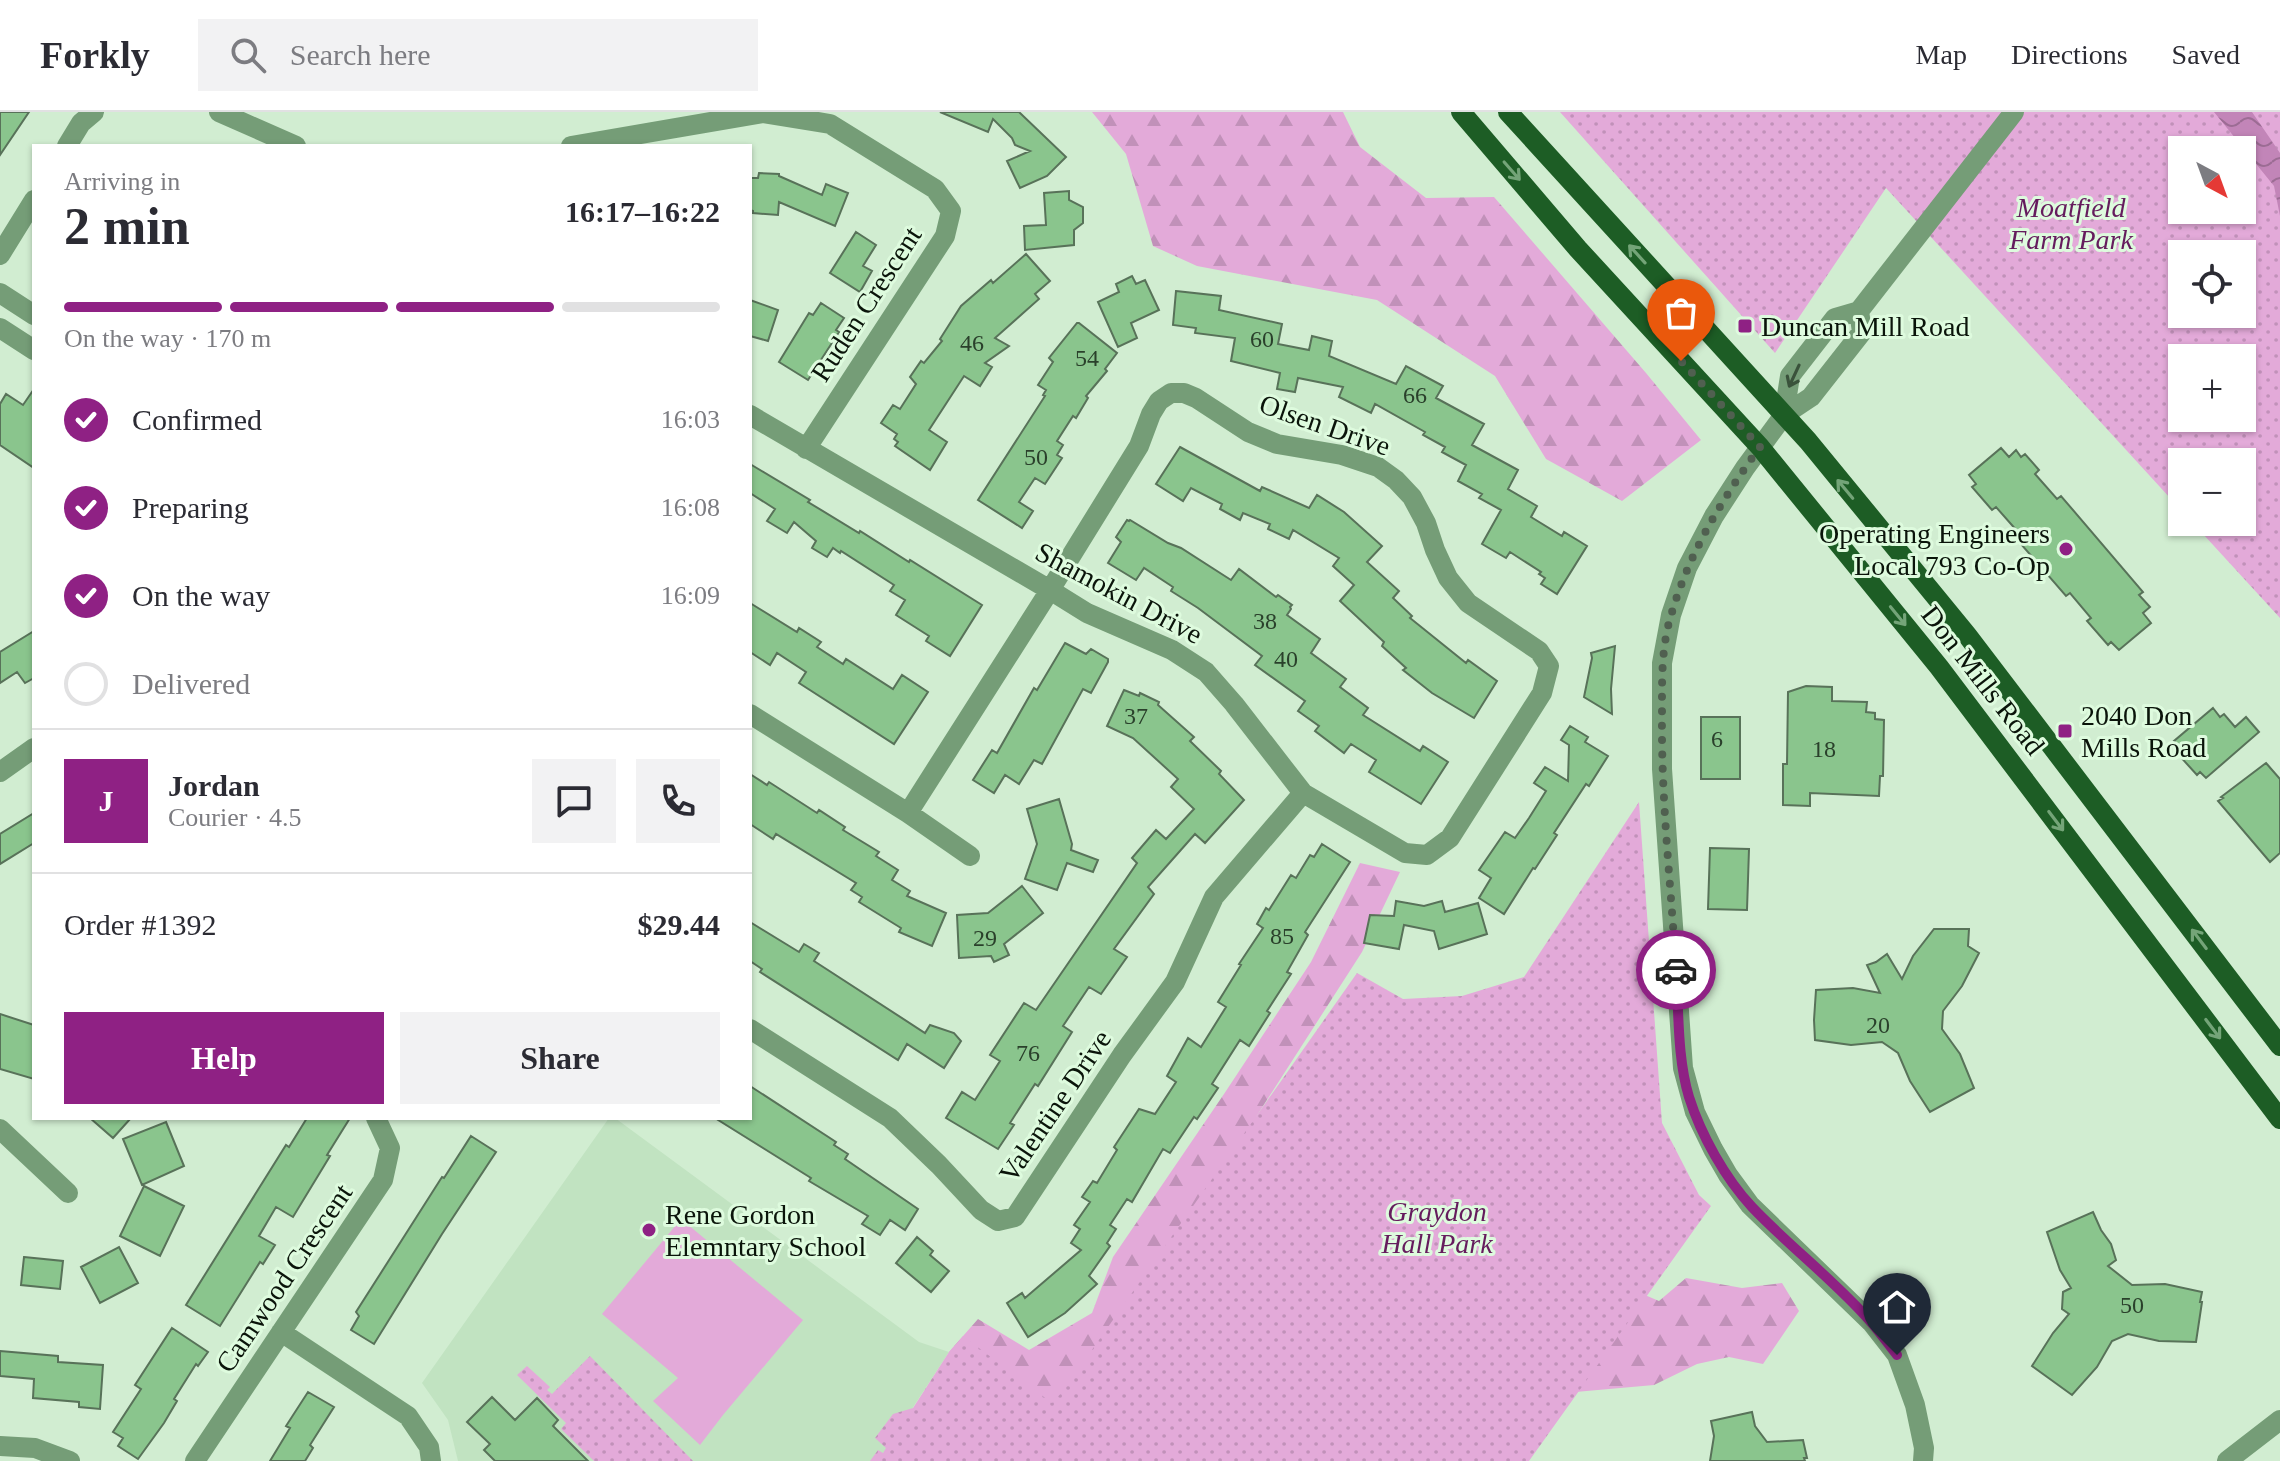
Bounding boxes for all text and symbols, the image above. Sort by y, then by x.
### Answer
search box [198,19,758,91]
icon: search [226,33,270,77]
text: Forkly [40,34,150,76]
text: Search here [290,38,431,71]
text: Map [1916,39,1967,70]
text: Directions [2011,39,2128,70]
text: Saved [2172,39,2240,70]
north arrow [2168,136,2256,224]
map controls [2168,136,2256,536]
one-way arrow [1503,161,1521,181]
text: Arriving in [64,167,180,196]
park label: Moatfield Farm Park [2008,192,2133,255]
text: 16:17–16:22 [565,195,720,228]
text: 2 min [64,198,190,255]
street label: Ruden Crescent [805,221,928,387]
button: locate [2168,240,2256,328]
one-way arrow [1628,244,1647,264]
pin [1647,279,1715,361]
icon: bag [1659,291,1703,335]
place label: Duncan Mill Road [1761,311,1969,342]
marker: Duncan Mill Road [1736,317,1754,335]
text: On the way · 170 m [64,324,271,353]
house number: 60 [1250,326,1274,352]
house number: 46 [960,330,984,356]
button: + [2168,344,2256,432]
house number: 54 [1075,345,1099,371]
one-way arrow [1785,363,1800,388]
house number: 66 [1403,382,1427,408]
street label: Olsen Drive [1256,388,1394,462]
icon: check [64,398,108,442]
text: Confirmed [132,403,262,436]
text: 16:03 [661,405,720,434]
house number: 50 [1024,444,1048,470]
button: − [2168,448,2256,536]
one-way arrow [1836,479,1854,499]
icon: check [64,486,108,530]
text: Preparing [132,491,249,524]
text: 16:08 [661,493,720,522]
place label: Operating Engineers Local 793 Co-Op [1819,518,2050,581]
street label: Shamokin Drive [1030,536,1208,650]
marker: Operating Engineers Local 793 Co-Op [2057,540,2075,558]
icon: check [64,574,108,618]
text: On the way [132,579,270,612]
text: 16:09 [661,581,720,610]
street label: Don Mills Road [1915,599,2051,761]
one-way arrow [1889,605,1907,625]
house number: 38 [1253,608,1277,634]
house number: 40 [1274,646,1298,672]
text: Delivered [132,667,250,700]
place label: 2040 Don Mills Road [2081,700,2206,763]
house number: 37 [1124,703,1148,729]
marker: 2040 Don Mills Road [2056,722,2074,740]
house number: 6 [1711,726,1723,752]
house number: 18 [1812,736,1836,762]
button: chat [532,759,616,843]
button: phone [636,759,720,843]
text: Jordan [168,769,260,802]
text: J [99,784,114,817]
text: Courier · 4.5 [168,803,302,832]
one-way arrow [2048,810,2065,832]
text: Order #1392 [64,908,216,941]
text: $29.44 [638,908,720,941]
house number: 85 [1270,923,1294,949]
house number: 29 [973,925,997,951]
one-way arrow [2190,929,2207,951]
courier [1636,930,1716,1010]
icon: car [1654,948,1698,992]
button: Help [64,1012,384,1104]
button: Share [400,1012,720,1104]
house number: 20 [1866,1012,1890,1038]
one-way arrow [2204,1018,2221,1039]
street label: Valentine Drive [993,1024,1117,1188]
house number: 76 [1016,1040,1040,1066]
street label: Camwood Crescent [210,1178,359,1378]
park label: Graydon Hall Park [1380,1196,1493,1259]
place label: Rene Gordon Elemntary School [665,1199,867,1262]
marker: Rene Gordon Elemntary School [640,1221,658,1239]
pin [1863,1273,1931,1355]
icon: home [1875,1285,1919,1329]
house number: 50 [2120,1292,2144,1318]

